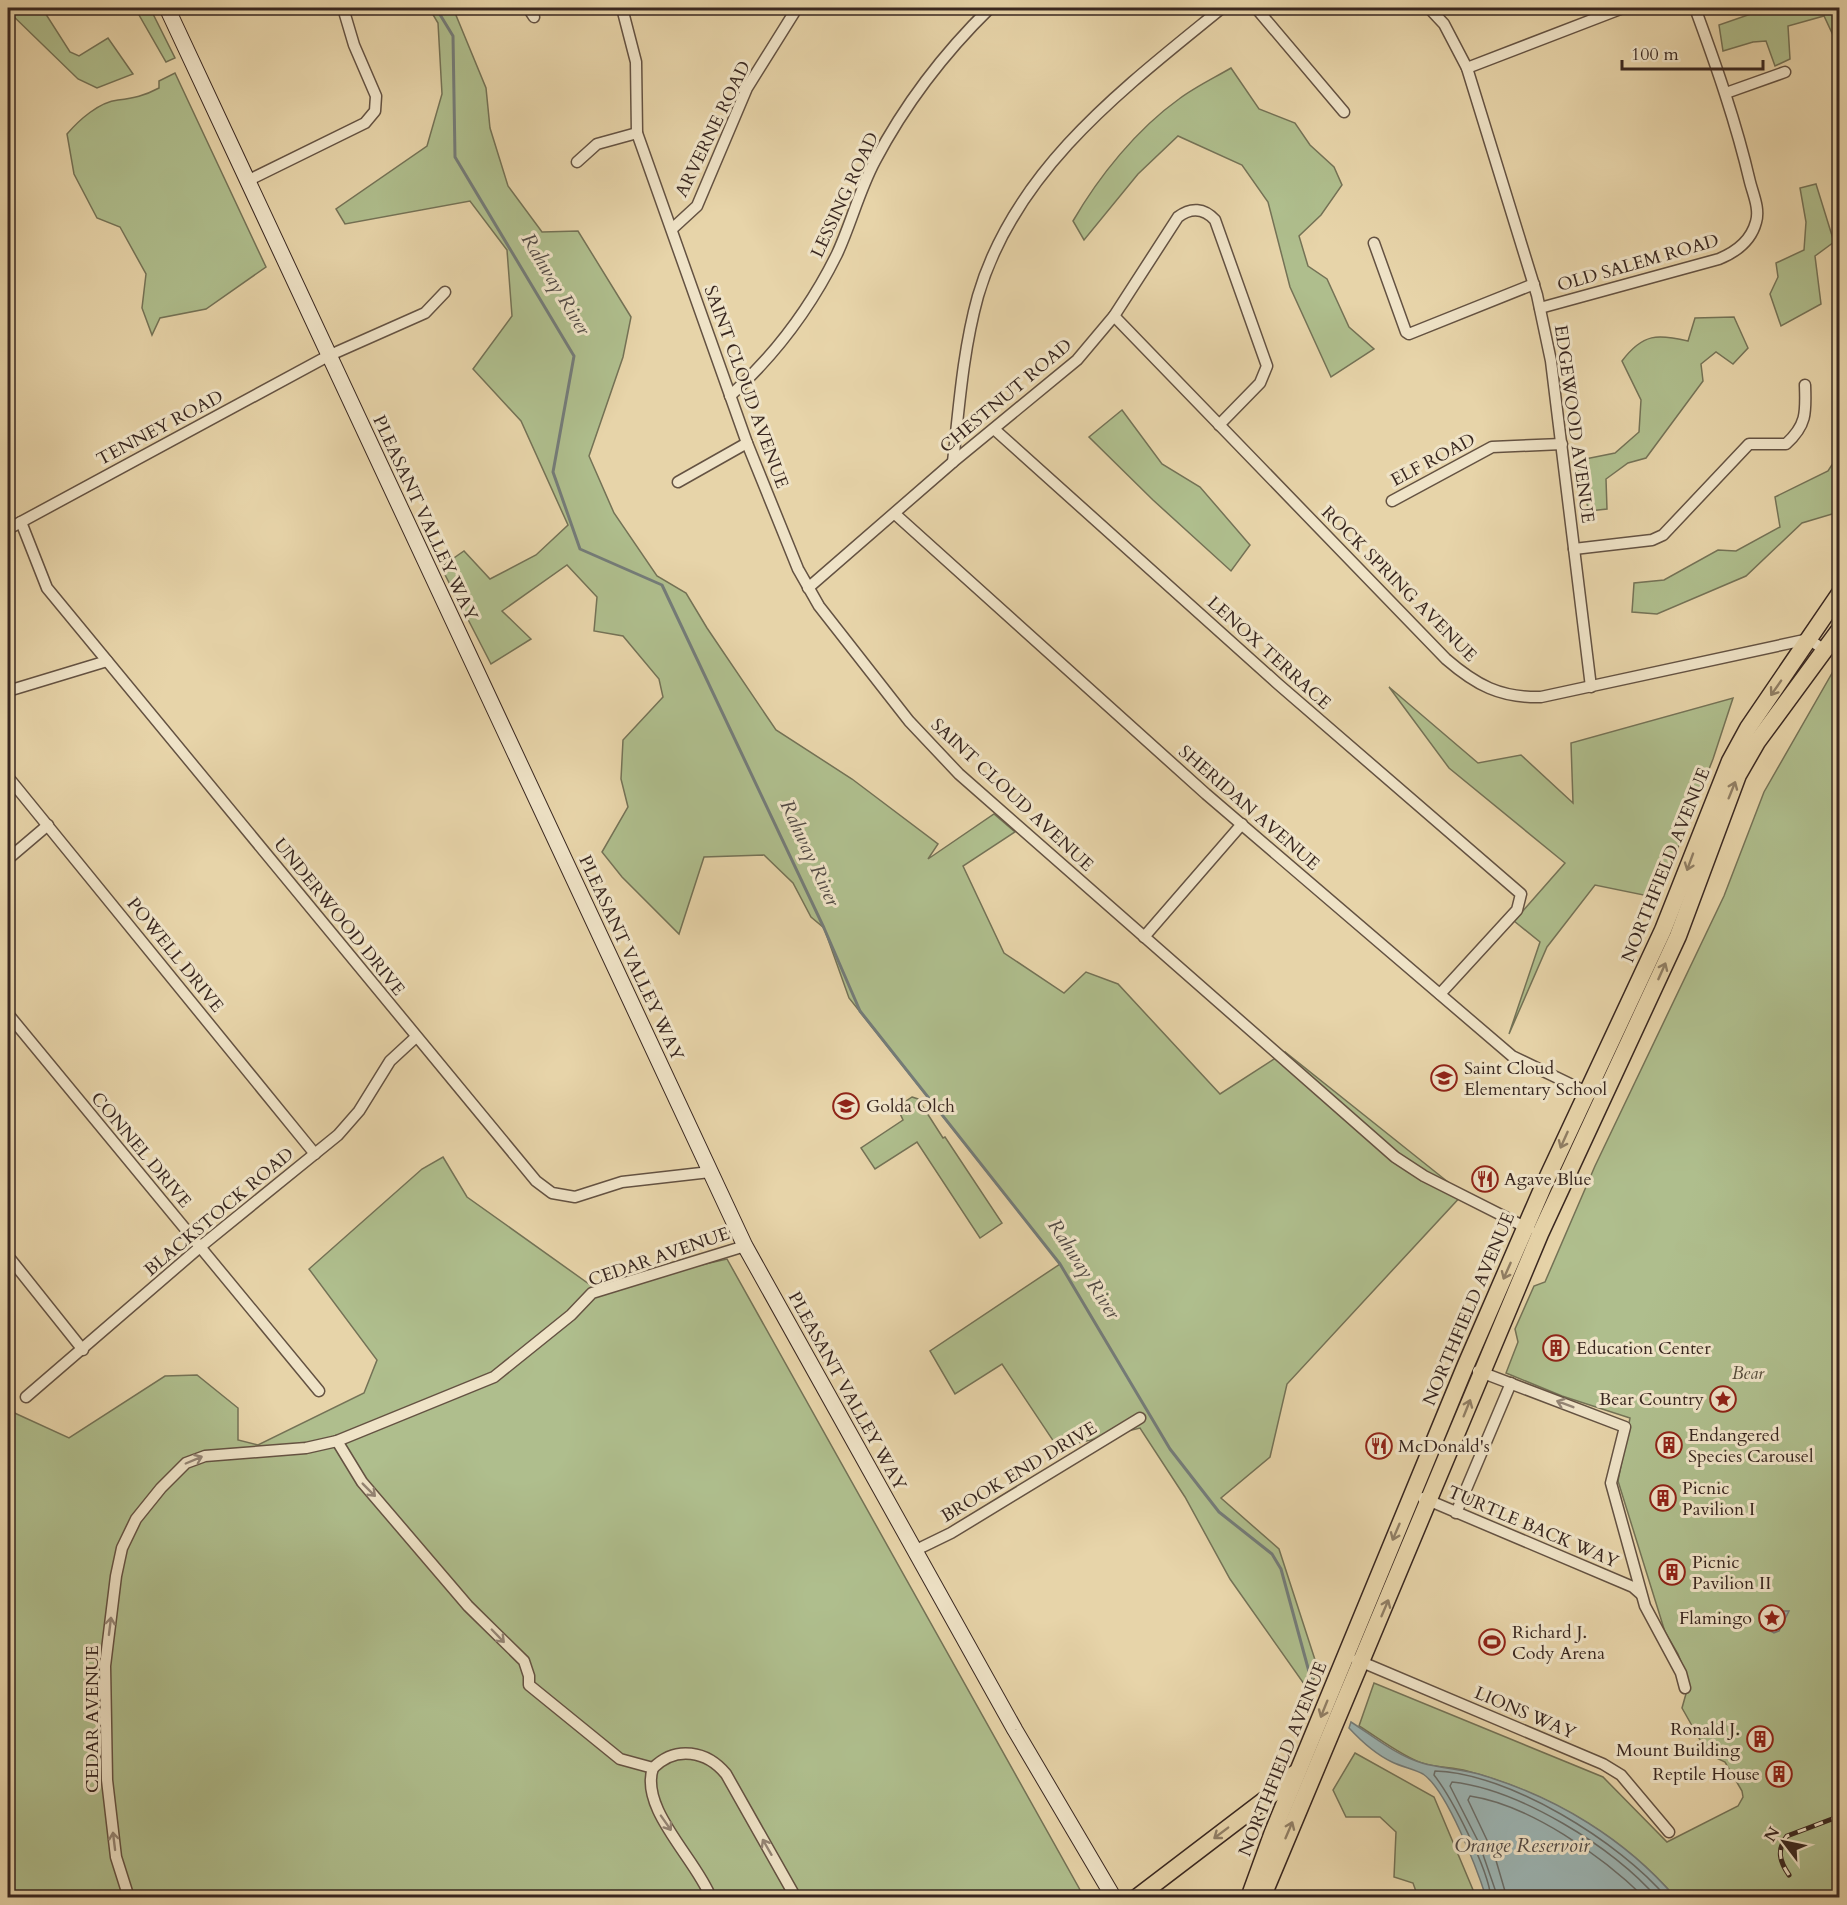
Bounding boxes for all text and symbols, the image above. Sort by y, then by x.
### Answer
scale bar [1622,33,1763,71]
text: 100 m [1631,42,1679,67]
street label: ARVERNE ROAD [669,57,757,201]
street label: LESSING ROAD [805,128,885,262]
water label: Rahway River [515,228,598,341]
street label: OLD SALEM ROAD [1554,228,1722,298]
street label: SAINT CLOUD AVENUE [698,282,794,492]
street label: EDGEWOOD AVENUE [1548,323,1600,525]
street label: CHESTNUT ROAD [935,333,1077,459]
street label: TENNEY ROAD [92,384,228,472]
street label: PLEASANT VALLEY WAY [366,411,484,625]
street label: ELF ROAD [1386,427,1480,493]
street label: ROCK SPRING AVENUE [1316,501,1482,667]
street label: LENOX TERRACE [1202,591,1336,715]
one-way arrow [1770,679,1782,695]
street label: SAINT CLOUD AVENUE [925,713,1099,877]
street label: SHERIDAN AVENUE [1173,740,1325,876]
street label: NORTHFIELD AVENUE [1615,764,1717,966]
one-way arrow [1727,781,1738,799]
water label: Rahway River [774,795,847,912]
street label: UNDERWOOD DRIVE [268,833,410,1001]
street label: PLEASANT VALLEY WAY [572,851,690,1065]
one-way arrow [1684,852,1695,871]
street label: POWELL DRIVE [121,892,229,1018]
one-way arrow [1656,963,1668,981]
place label: Saint Cloud Elementary School [1464,1056,1607,1102]
school or university icon: Saint Cloud Elementary School [1429,1063,1459,1093]
street label: CONNEL DRIVE [85,1087,197,1213]
school or university icon: Golda Olch [831,1091,861,1121]
place label: Golda Olch [866,1094,955,1119]
one-way arrow [1558,1130,1570,1148]
street label: BLACKSTOCK ROAD [139,1142,299,1282]
restaurant icon: Agave Blue [1470,1164,1500,1194]
place label: Agave Blue [1504,1167,1592,1192]
street label: NORTHFIELD AVENUE [1417,1208,1521,1410]
water label: Rahway River [1041,1214,1127,1326]
street label: CEDAR AVENUE [585,1221,733,1293]
one-way arrow [1501,1262,1512,1280]
street label: PLEASANT VALLEY WAY [782,1287,912,1495]
building icon: Education Center [1541,1333,1571,1363]
place label: Education Center [1576,1336,1711,1361]
park label: Bear [1732,1361,1765,1386]
place icon: Bear Country [1708,1384,1738,1414]
place label: Bear Country [1599,1387,1704,1412]
one-way arrow [1556,1398,1575,1409]
one-way arrow [1462,1400,1473,1418]
street label: BROOK END DRIVE [936,1416,1102,1528]
place label: Endangered Species Carousel [1688,1423,1814,1469]
building icon: Endangered Species Carousel [1654,1430,1684,1460]
restaurant icon: McDonald's [1364,1431,1394,1461]
place label: McDonald's [1398,1434,1490,1459]
one-way arrow [185,1454,203,1465]
place label: Picnic Pavilion I [1682,1476,1755,1522]
street label: TURTLE BACK WAY [1444,1480,1623,1575]
one-way arrow [362,1482,377,1497]
building icon: Picnic Pavilion I [1648,1483,1678,1513]
one-way arrow [1389,1523,1400,1541]
place label: Picnic Pavilion II [1692,1550,1771,1596]
building icon: Picnic Pavilion II [1657,1557,1687,1587]
one-way arrow [1380,1599,1391,1618]
place icon: Flamingo [1757,1603,1787,1633]
place label: Flamingo [1679,1606,1752,1631]
one-way arrow [104,1617,115,1636]
place label: Richard J. Cody Arena [1512,1620,1605,1666]
sports icon: Richard J. Cody Arena [1477,1627,1507,1657]
one-way arrow [490,1629,505,1644]
street label: CEDAR AVENUE [80,1645,105,1793]
street label: NORTHFIELD AVENUE [1232,1658,1334,1860]
street label: LIONS WAY [1470,1680,1580,1746]
one-way arrow [1318,1699,1329,1718]
place label: Ronald J. Mount Building [1616,1717,1741,1763]
building icon: Ronald J. Mount Building [1745,1724,1775,1754]
building icon: Reptile House [1764,1759,1794,1789]
place label: Reptile House [1653,1762,1760,1787]
north arrow [1754,1812,1814,1872]
one-way arrow [660,1814,672,1831]
one-way arrow [1283,1822,1295,1840]
text: N [1759,1823,1785,1846]
one-way arrow [1213,1827,1229,1840]
one-way arrow [108,1832,119,1852]
water label: Orange Reservoir [1454,1832,1591,1859]
one-way arrow [760,1839,772,1856]

